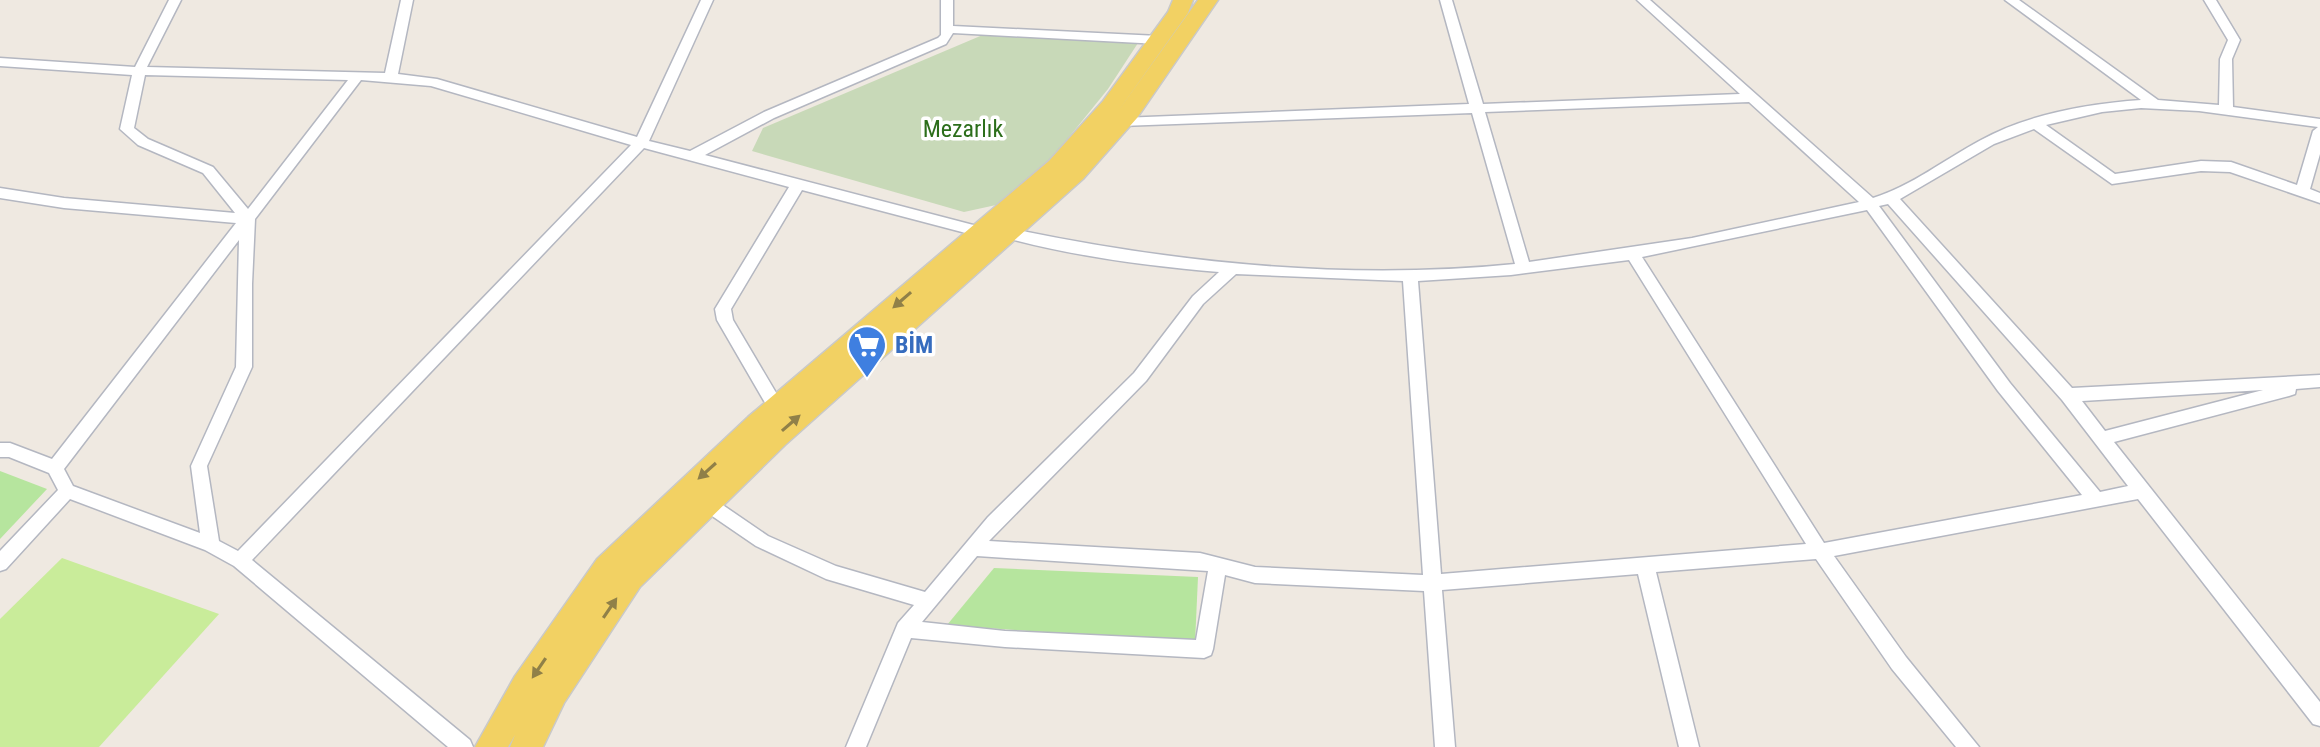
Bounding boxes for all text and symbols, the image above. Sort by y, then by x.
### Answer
park label: Mezarlık [923,115,1004,143]
one-way arrow [893,291,913,308]
supermarket icon: BİM [846,324,888,379]
place label: BİM [895,331,933,359]
one-way arrow [780,415,800,432]
one-way arrow [697,461,716,479]
one-way arrow [602,598,617,619]
one-way arrow [532,657,547,678]

